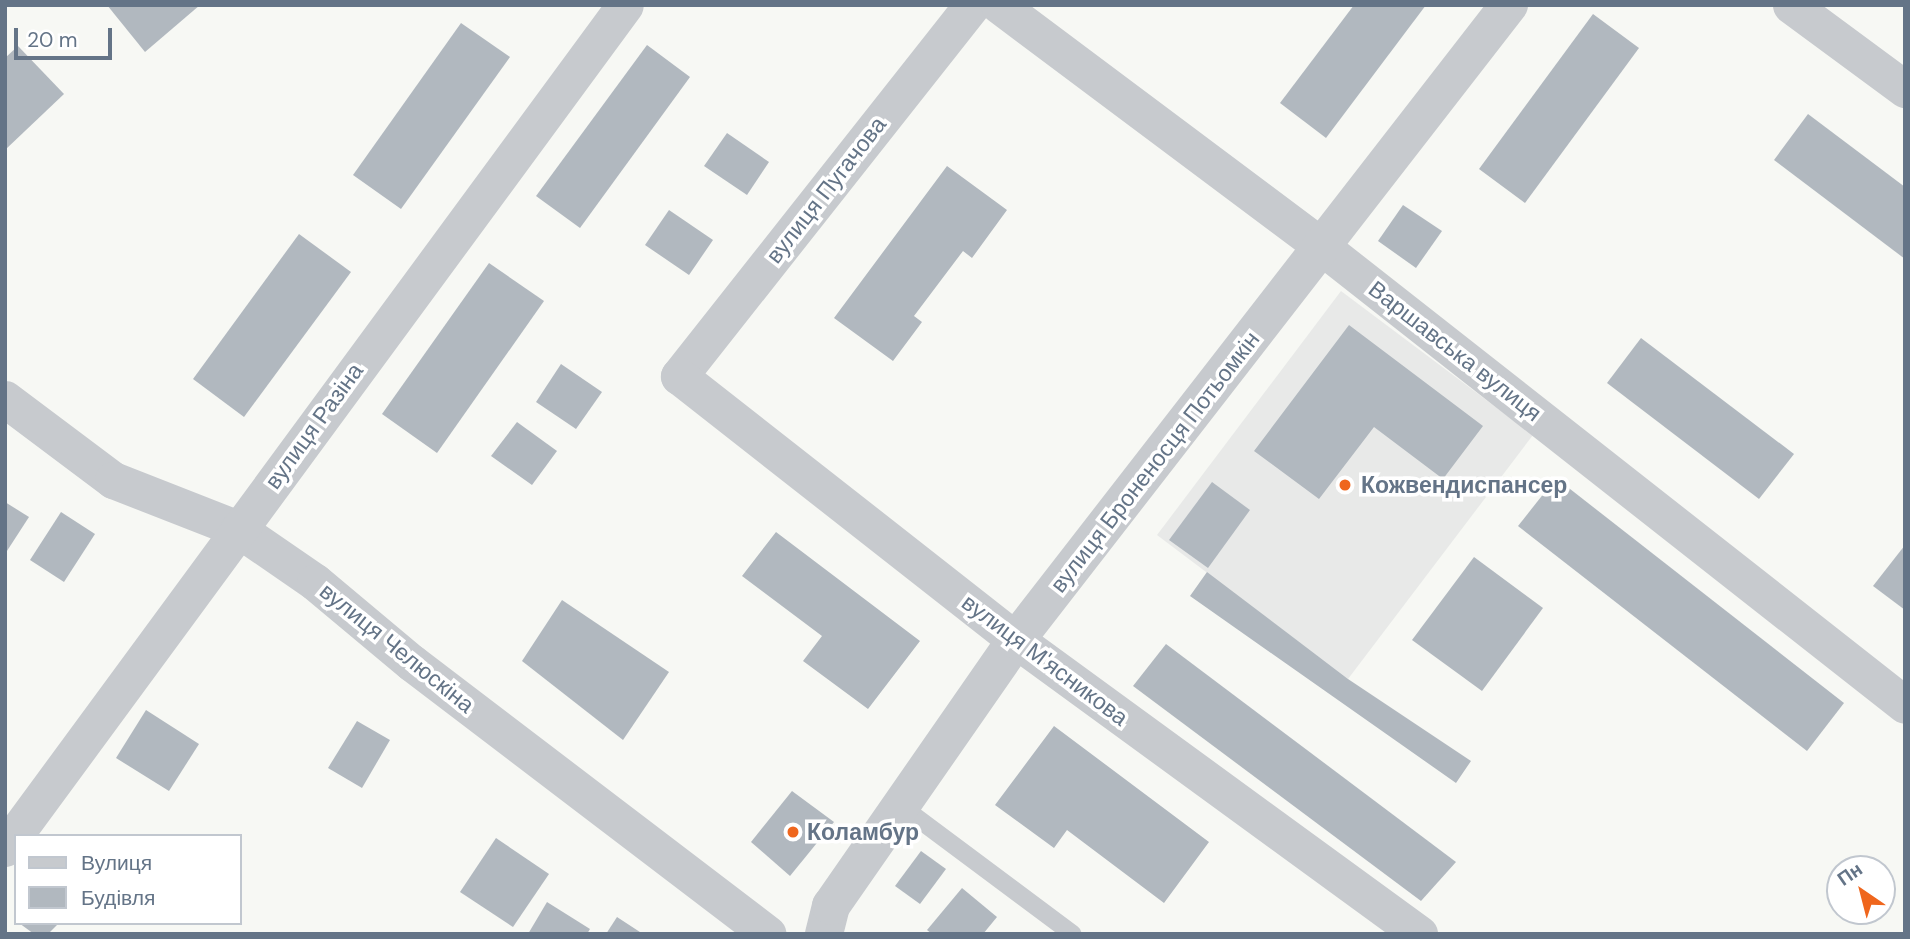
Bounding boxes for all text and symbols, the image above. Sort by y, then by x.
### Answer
scale bar [18,14,116,58]
text: 20 m [27,26,78,54]
street label: вулиця Пугачова [760,111,892,269]
street label: Варшавська вулиця [1363,275,1547,427]
street label: вулиця Броненосця Потьомкін [1045,326,1265,598]
street label: вулиця Разіна [259,358,369,494]
place label: Кожвендиспансер [1361,471,1567,499]
marker: Кожвендиспансер [1335,475,1355,495]
street label: вулиця Челюскіна [314,577,480,719]
street label: вулиця М'ясникова [956,589,1134,731]
place label: Коламбур [807,818,919,846]
marker: Коламбур [785,824,801,840]
legend [14,834,242,925]
text: Вулиця [81,849,152,877]
north arrow [1826,855,1896,925]
text: Пн [1832,857,1867,891]
text: Будівля [81,884,155,912]

